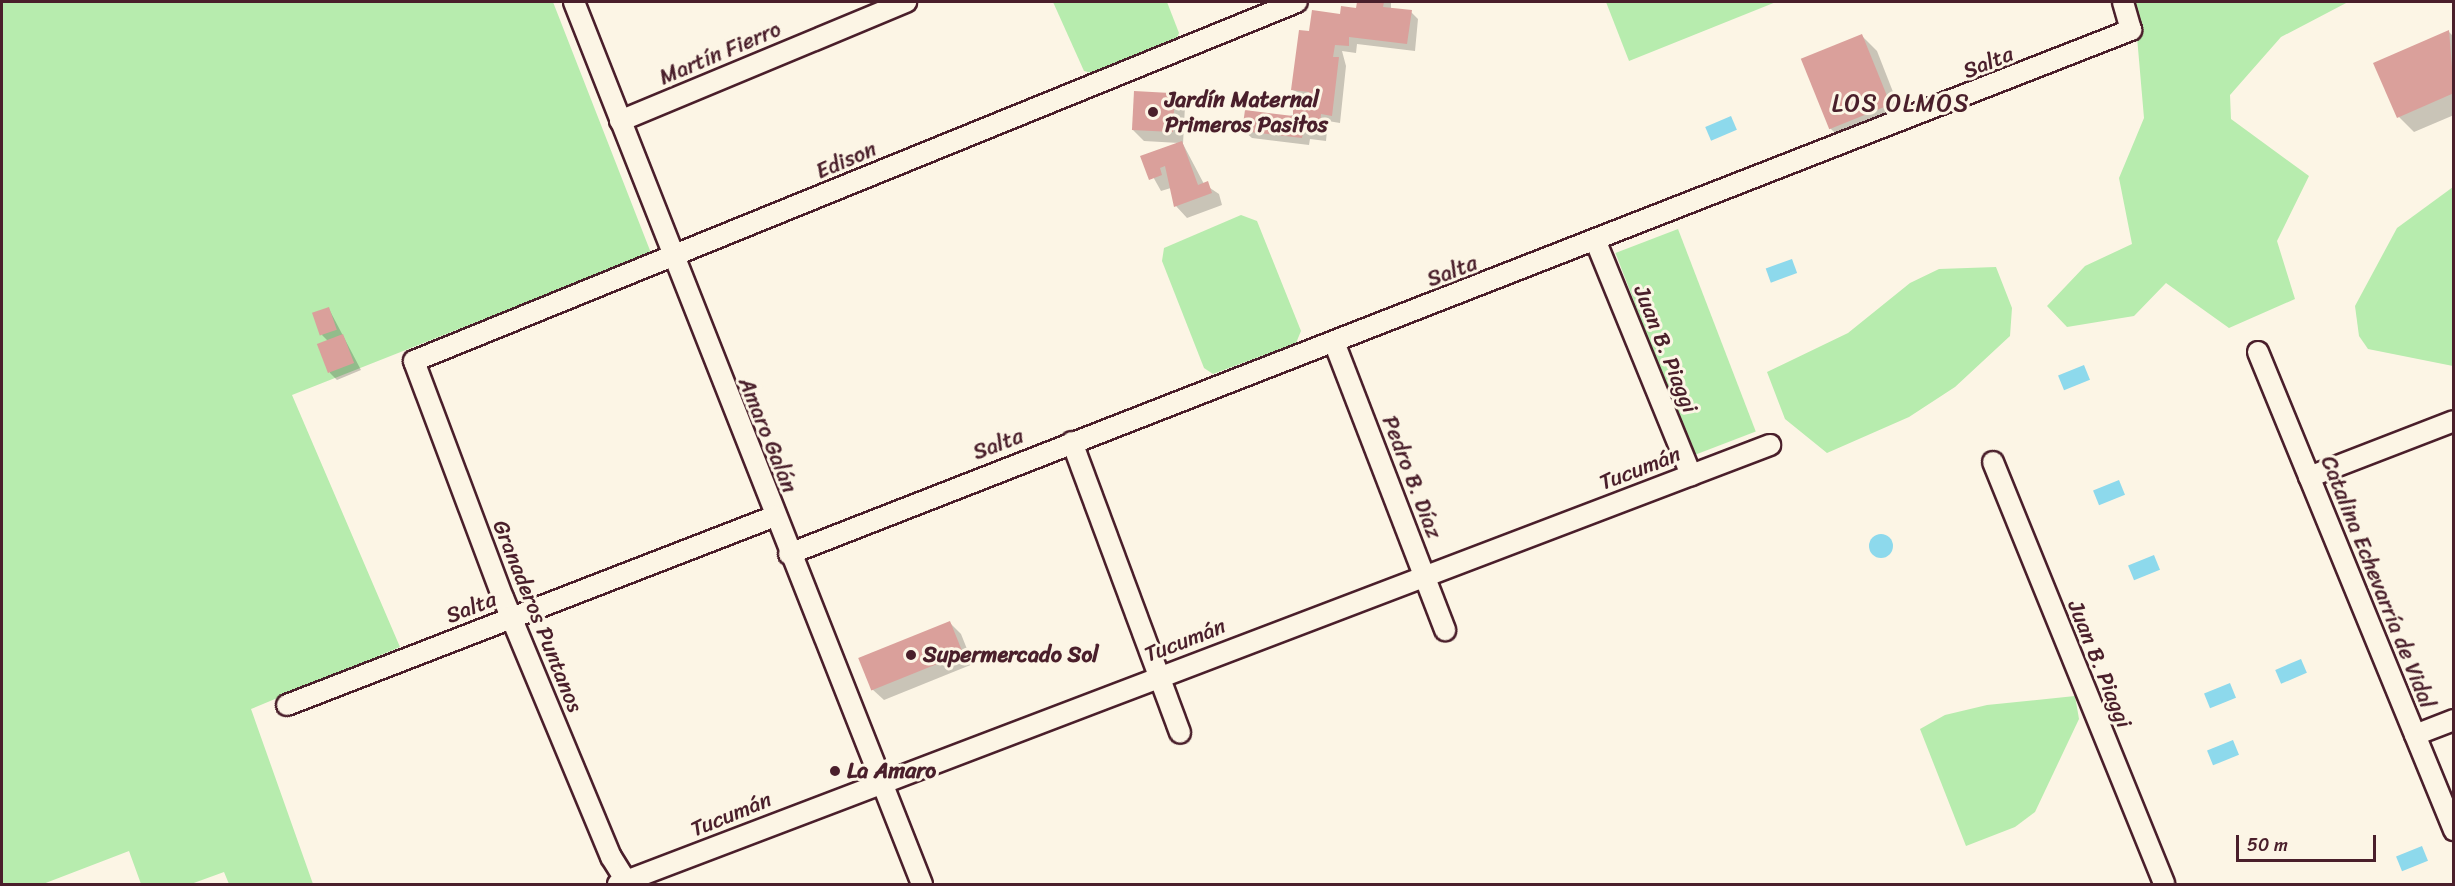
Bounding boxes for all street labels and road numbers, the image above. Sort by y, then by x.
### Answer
street label: Martín Fierro [655,16,785,90]
street label: Salta [1959,40,2017,84]
street label: Edison [812,136,880,184]
street label: Salta [1423,249,1481,293]
street label: Juan B. Piaggi [1628,281,1704,417]
street label: Amaro Galán [733,373,803,497]
street label: Pedro B. Díaz [1377,412,1447,542]
street label: Salta [969,422,1027,466]
street label: Tucumán [1596,440,1684,496]
street label: Catalina Echevarría de Vidal [2315,451,2441,713]
street label: Granaderos Puntanos [487,516,589,716]
street label: Salta [442,585,500,629]
street label: Juan B. Piaggi [2062,596,2138,732]
street label: Tucumán [1141,612,1229,668]
street label: Tucumán [687,786,775,842]

